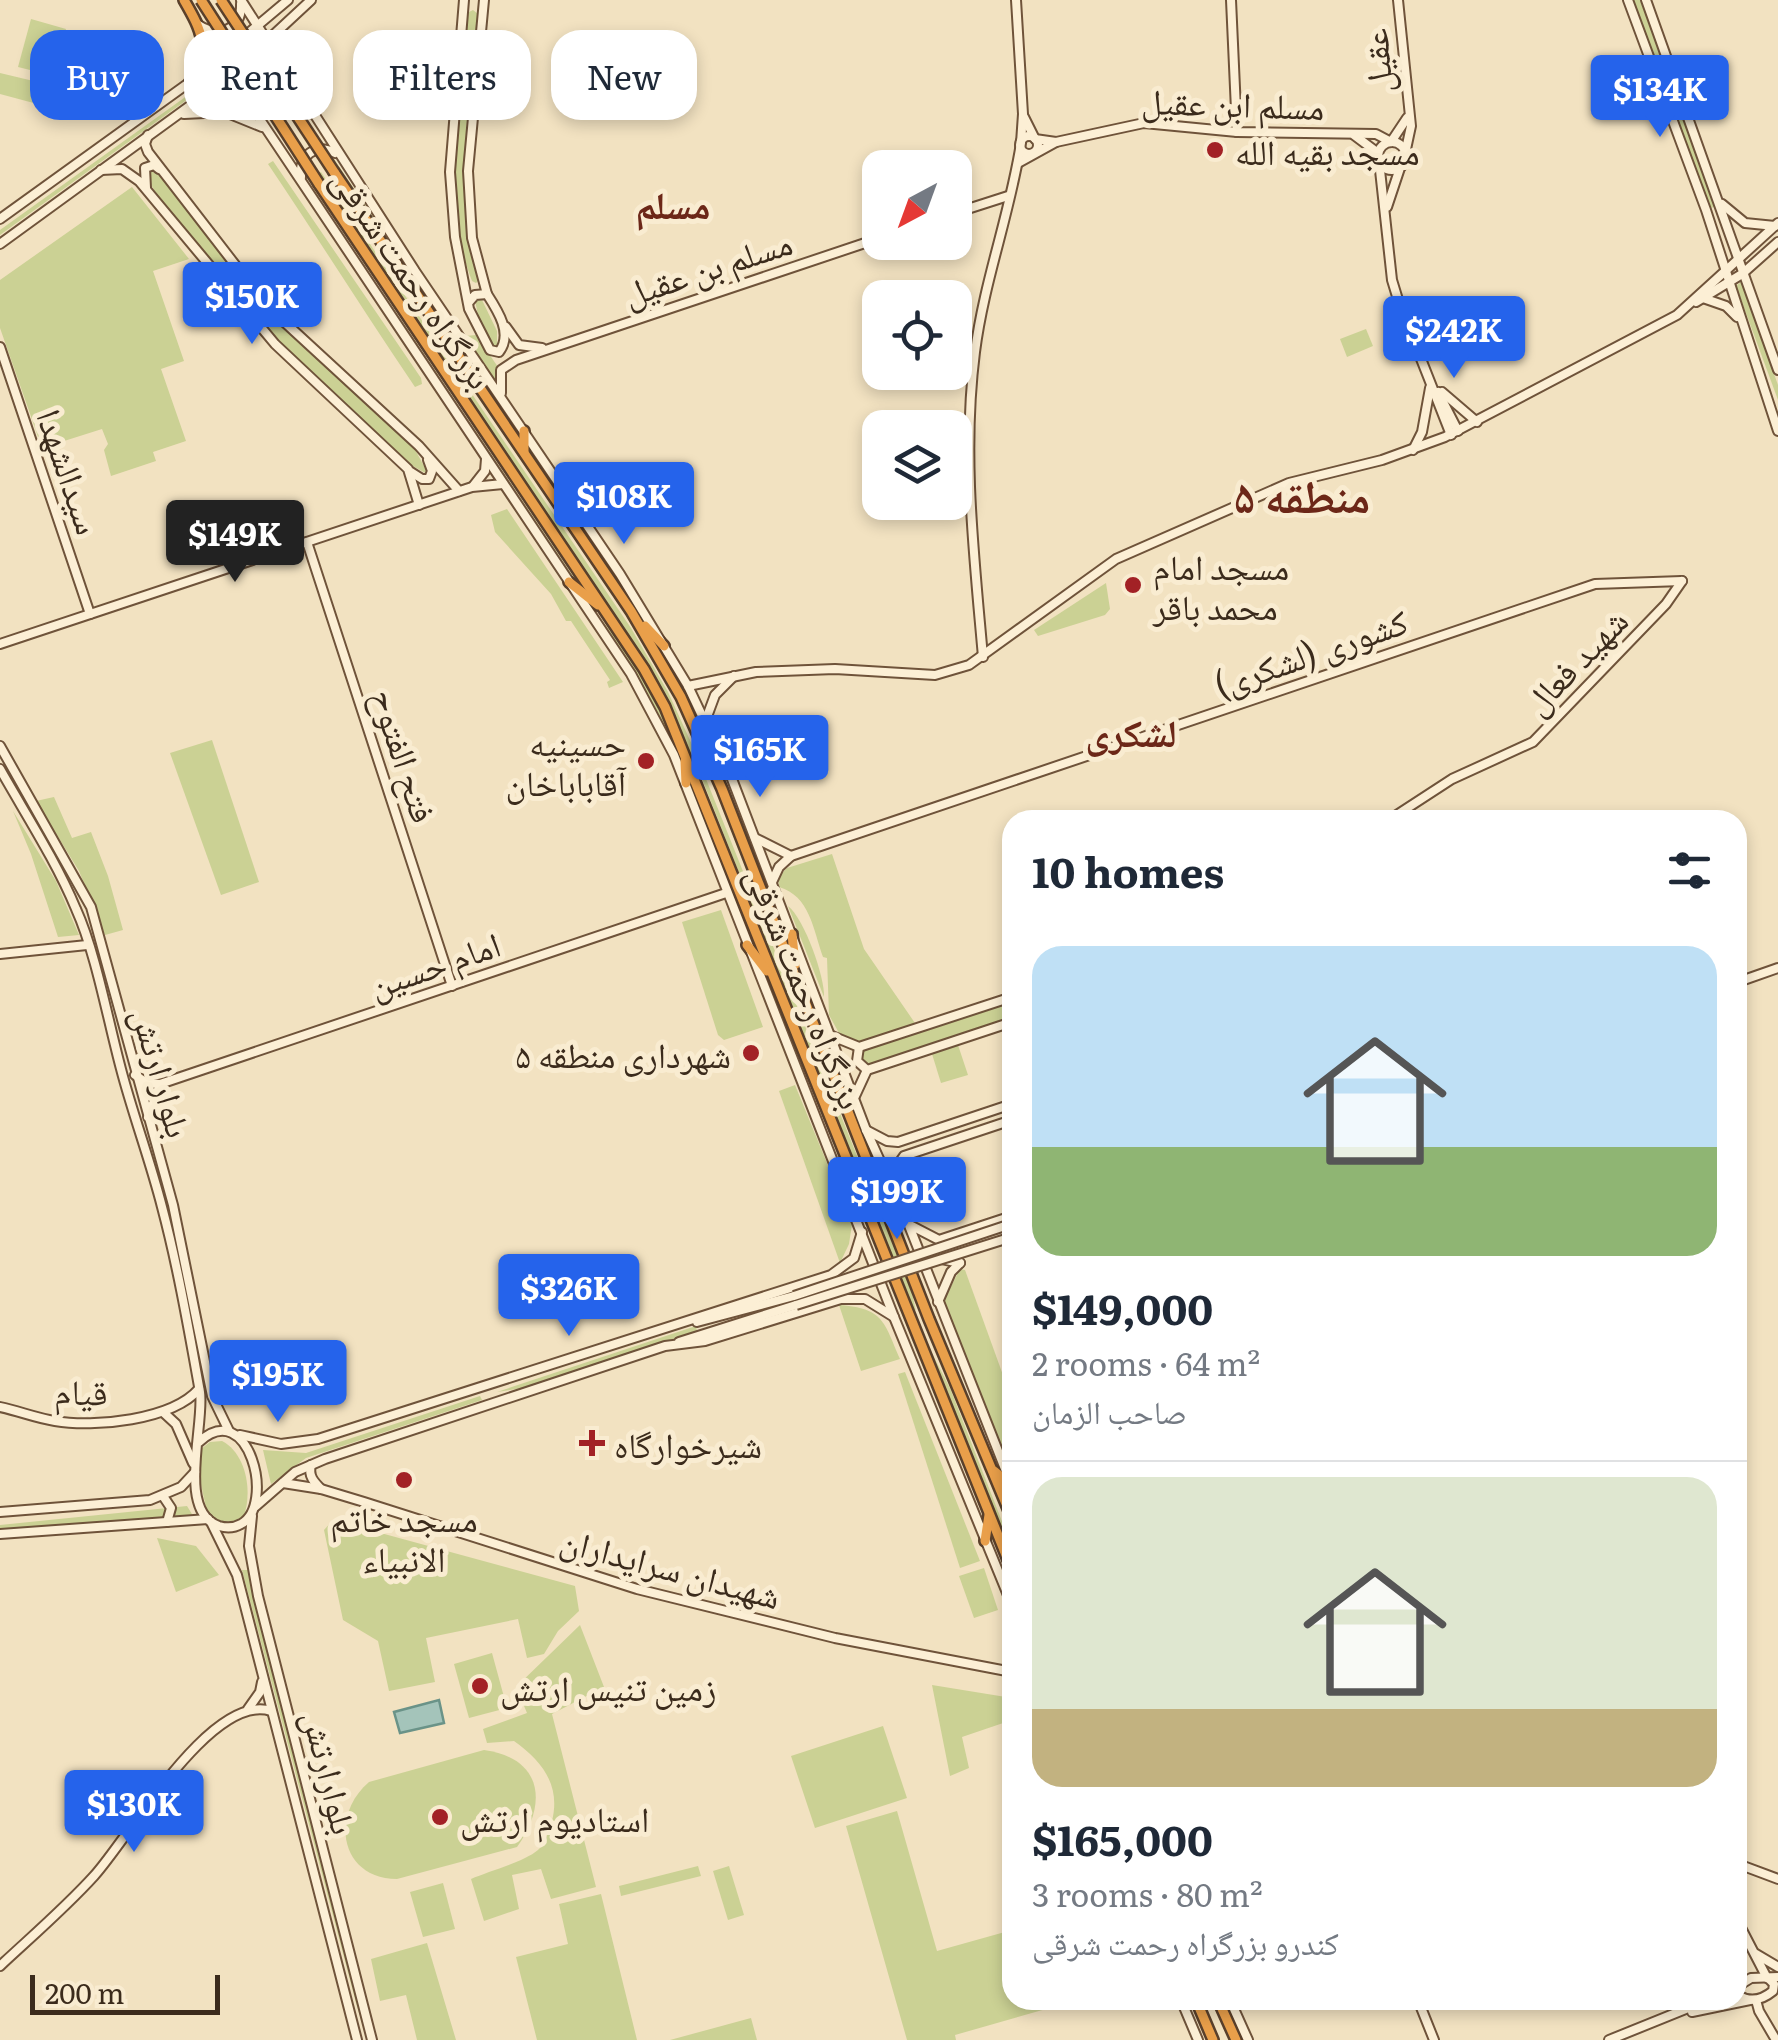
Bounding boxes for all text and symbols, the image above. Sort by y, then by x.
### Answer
street label: عقیل [1346,27,1404,95]
chip: Buy [30,30,164,120]
chip: Rent [184,30,333,120]
chip: Filters [353,30,531,120]
chip: New [551,30,697,120]
pin: $134K [1590,55,1730,140]
text: $134K [1613,63,1707,111]
street label: مسلم ابن عقیل [1141,73,1325,131]
place label: مسجد بقیه الله [1235,124,1420,176]
marker: مسجد بقیه الله [1204,139,1226,161]
north arrow [862,150,972,260]
map controls [862,150,972,520]
street label: بزرگراه رحمت شرقی [321,156,507,398]
district label: مسلم [636,174,710,231]
street label: مسلم بن عقیل [616,214,798,318]
pin: $150K [182,262,322,347]
text: $150K [205,270,299,318]
button: locate [862,280,972,390]
pin: $242K [1384,296,1524,381]
text: $242K [1405,304,1503,352]
street label: سیدالشهدا [25,401,117,541]
button: layers [862,410,972,520]
district label: منطقه ۵ [1234,460,1370,527]
pin: $108K [554,462,694,547]
text: $108K [576,470,672,518]
pin: $149K [165,500,305,585]
text: $149K [188,508,282,556]
place label: مسجد امام محمد باقر [1152,539,1289,631]
marker: مسجد امام محمد باقر [1122,574,1144,596]
street label: کشوری (لشکری) [1206,594,1414,708]
street label: شهید فعال [1510,595,1638,725]
street label: فتح الفتوح [360,681,452,829]
district label: لشکری [1085,702,1177,759]
place label: حسینیه آقاباباخان [506,715,627,807]
pin: $165K [690,715,830,800]
text: $165K [713,723,807,771]
marker: حسینیه آقاباباخان [635,750,657,772]
text: 10 homes [1032,839,1224,901]
icon: filters [1662,843,1717,898]
street label: بزرگراه رحمت شرقی [735,858,879,1116]
street label: امام حسین [361,916,507,1010]
street label: بلوار ارتش [121,1001,207,1143]
icon: home [1285,1011,1465,1191]
place label: شهرداری منطقه ۵ [515,1027,731,1079]
marker: شهرداری منطقه ۵ [740,1042,762,1064]
pin: $199K [827,1157,967,1242]
text: $199K [850,1165,944,1213]
pin: $326K [499,1254,639,1339]
text: $326K [520,1262,618,1310]
text: $149,000 [1032,1276,1213,1338]
text: 2 rooms · 64 m² [1032,1338,1260,1386]
pin: $195K [208,1340,348,1425]
text: $195K [232,1348,324,1396]
street label: قیام [54,1364,108,1416]
text: صاحب الزمان [1032,1386,1187,1434]
place label: شیرخوارگاه [614,1417,762,1469]
marker: شیرخوارگاه [579,1430,605,1456]
marker: مسجد خاتم الانبیاء [393,1469,415,1491]
place label: مسجد خاتم الانبیاء [330,1491,478,1583]
street label: شهیدان سرایداران [555,1512,787,1620]
icon: home [1285,1542,1465,1722]
place label: زمین تنیس ارتش [500,1660,716,1712]
marker: زمین تنیس ارتش [469,1675,491,1697]
street label: بلوارارتش [292,1705,372,1839]
pin: $130K [64,1770,204,1855]
text: $130K [87,1778,181,1826]
place label: استادیوم ارتش [460,1791,649,1843]
marker: استادیوم ارتش [429,1806,451,1828]
text: $165,000 [1032,1807,1213,1869]
text: 3 rooms · 80 m² [1032,1869,1263,1917]
text: کندرو بزرگراه رحمت شرقی [1032,1917,1339,1965]
scale bar [30,1970,220,2014]
text: 200 m [45,1971,124,2013]

